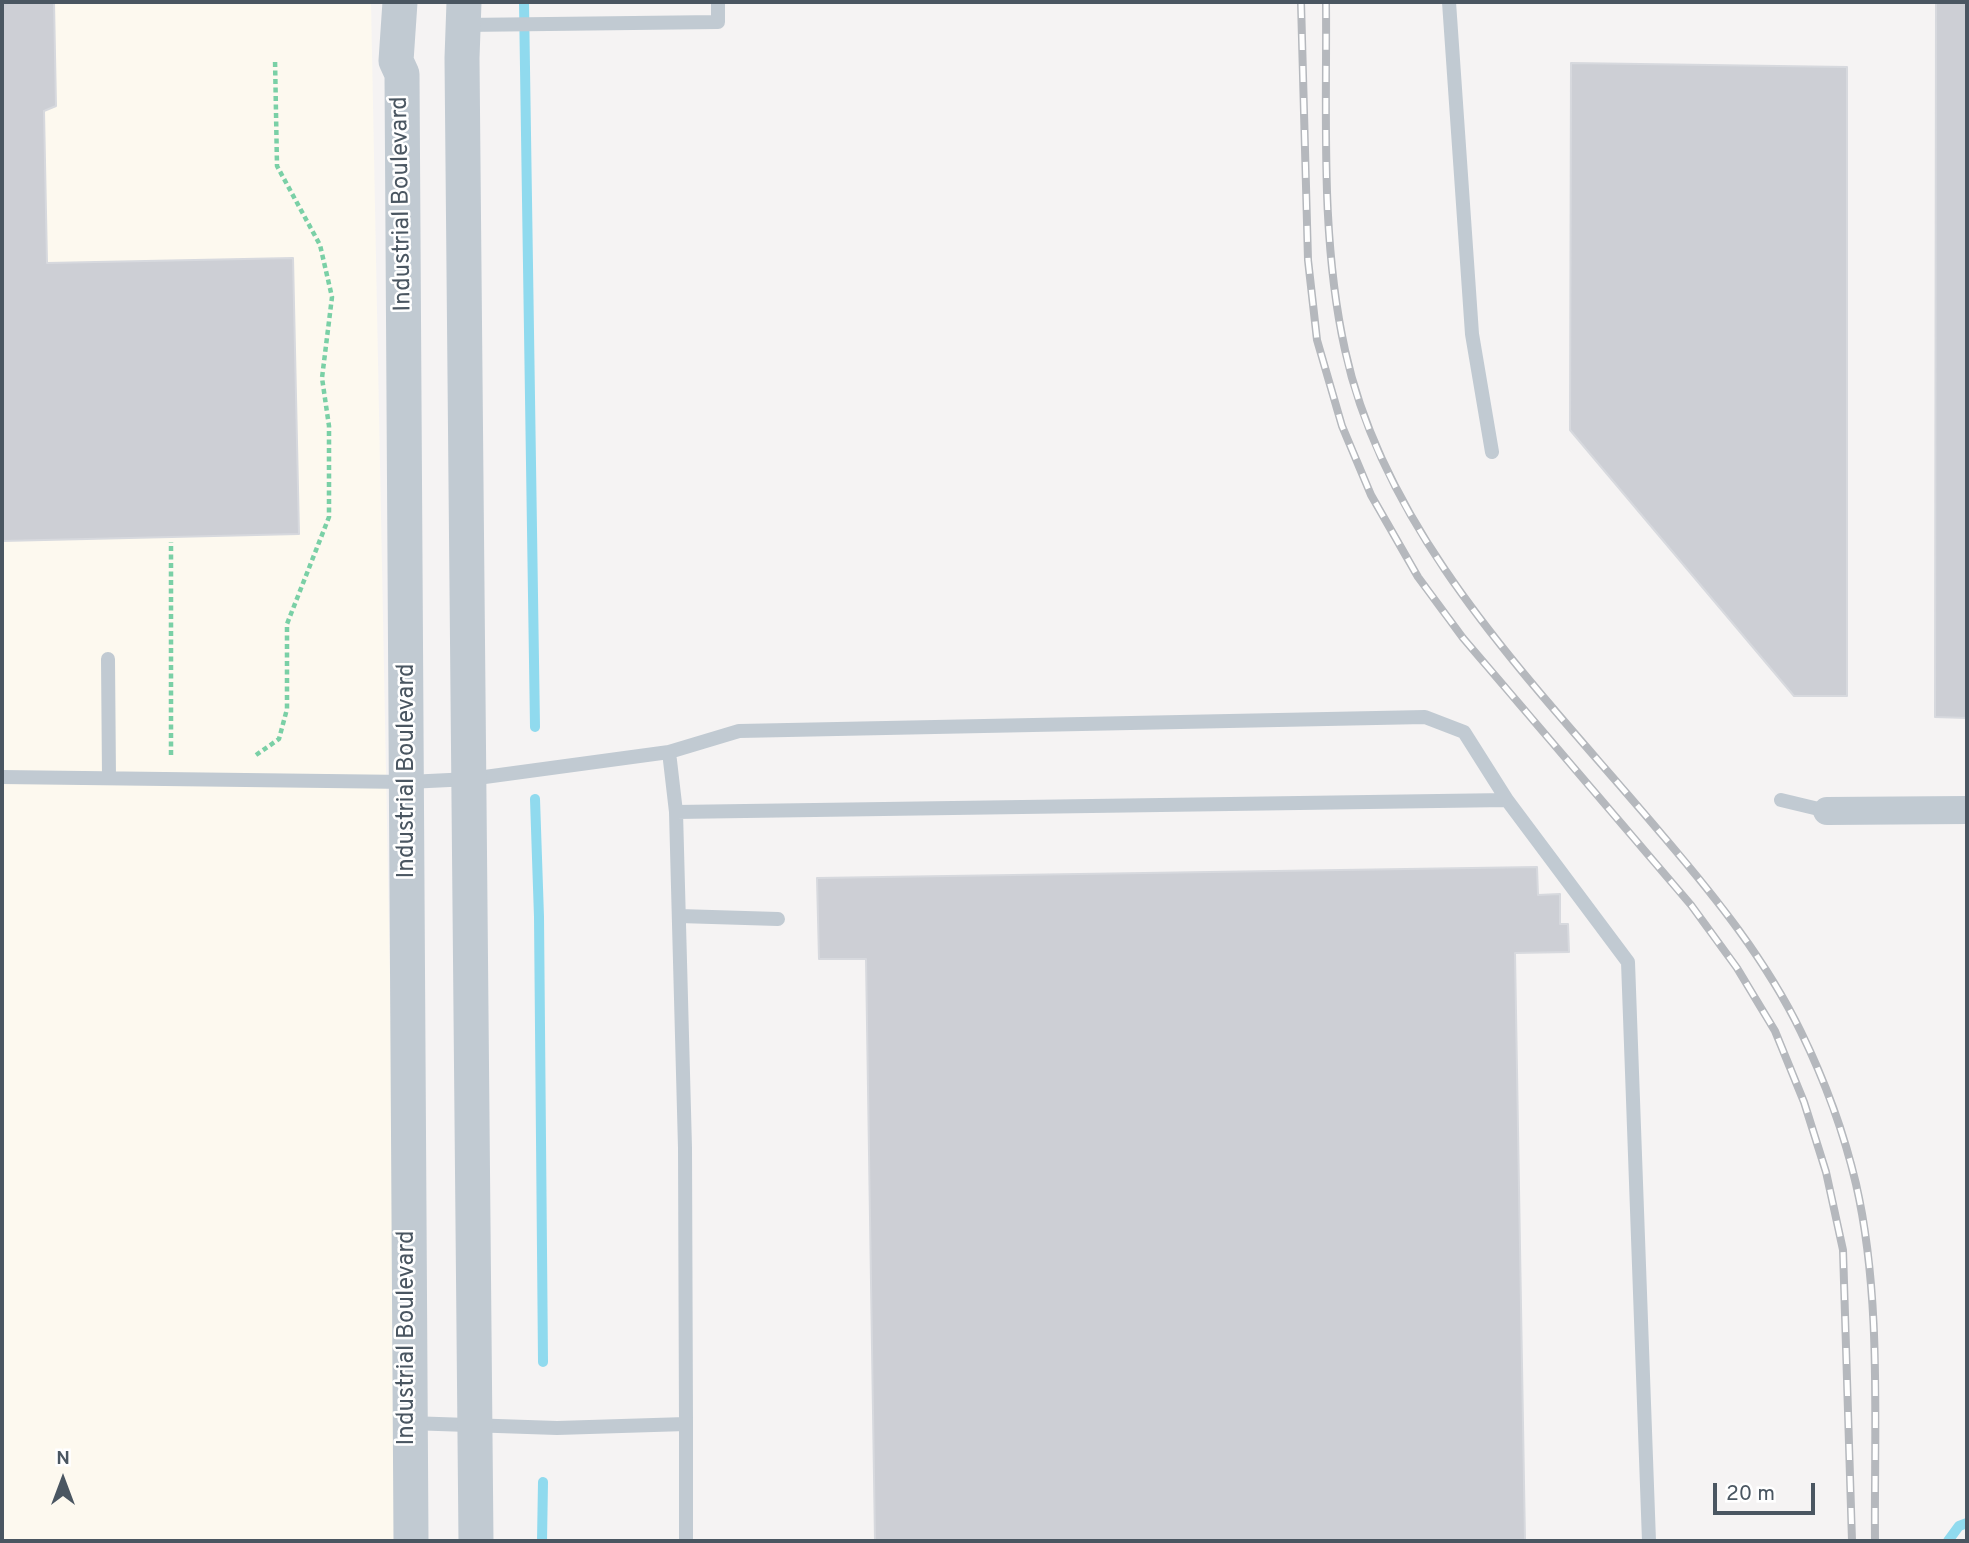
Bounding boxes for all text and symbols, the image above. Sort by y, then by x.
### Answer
street label: Industrial Boulevard [387,96,419,312]
street label: Industrial Boulevard [394,663,422,879]
street label: Industrial Boulevard [394,1230,422,1446]
north arrow [28,1445,98,1515]
text: N [56,1447,70,1471]
scale bar [1717,1470,1818,1514]
text: 20 m [1726,1481,1775,1508]

